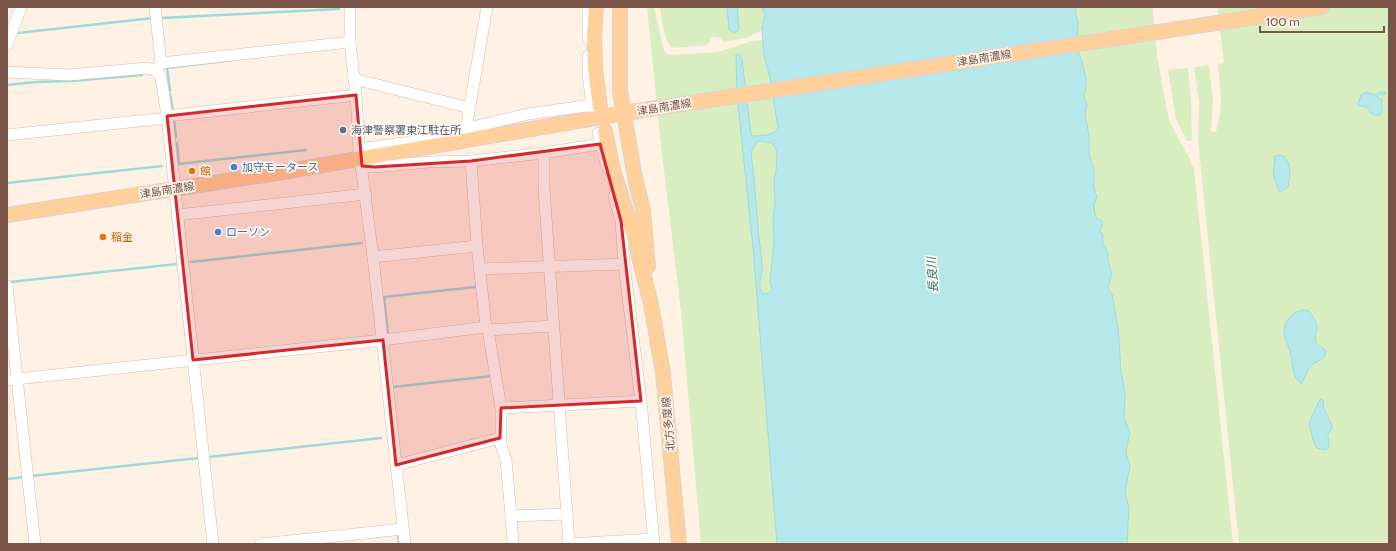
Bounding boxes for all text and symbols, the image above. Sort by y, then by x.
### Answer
scale bar [1260,8,1384,34]
text: 100 m [1266,14,1300,29]
street label: 津島南濃線 [956,47,1012,69]
street label: 津島南濃線 [636,96,692,118]
place label: 海津警察署東江駐在所 [351,123,462,137]
marker: 海津警察署東江駐在所 [338,125,348,135]
place label: 加守モータース [242,160,318,174]
marker: 加守モータース [229,162,239,172]
place label: 館 [200,164,211,178]
marker: 館 [187,166,197,176]
street label: 津島南濃線 [139,179,195,201]
place label: ローソン [226,225,270,239]
marker: ローソン [213,227,223,237]
place label: 稲金 [111,230,133,244]
marker: 稲金 [98,232,108,242]
water label: 長良川 [923,255,941,293]
street label: 北方多度線 [659,396,677,452]

